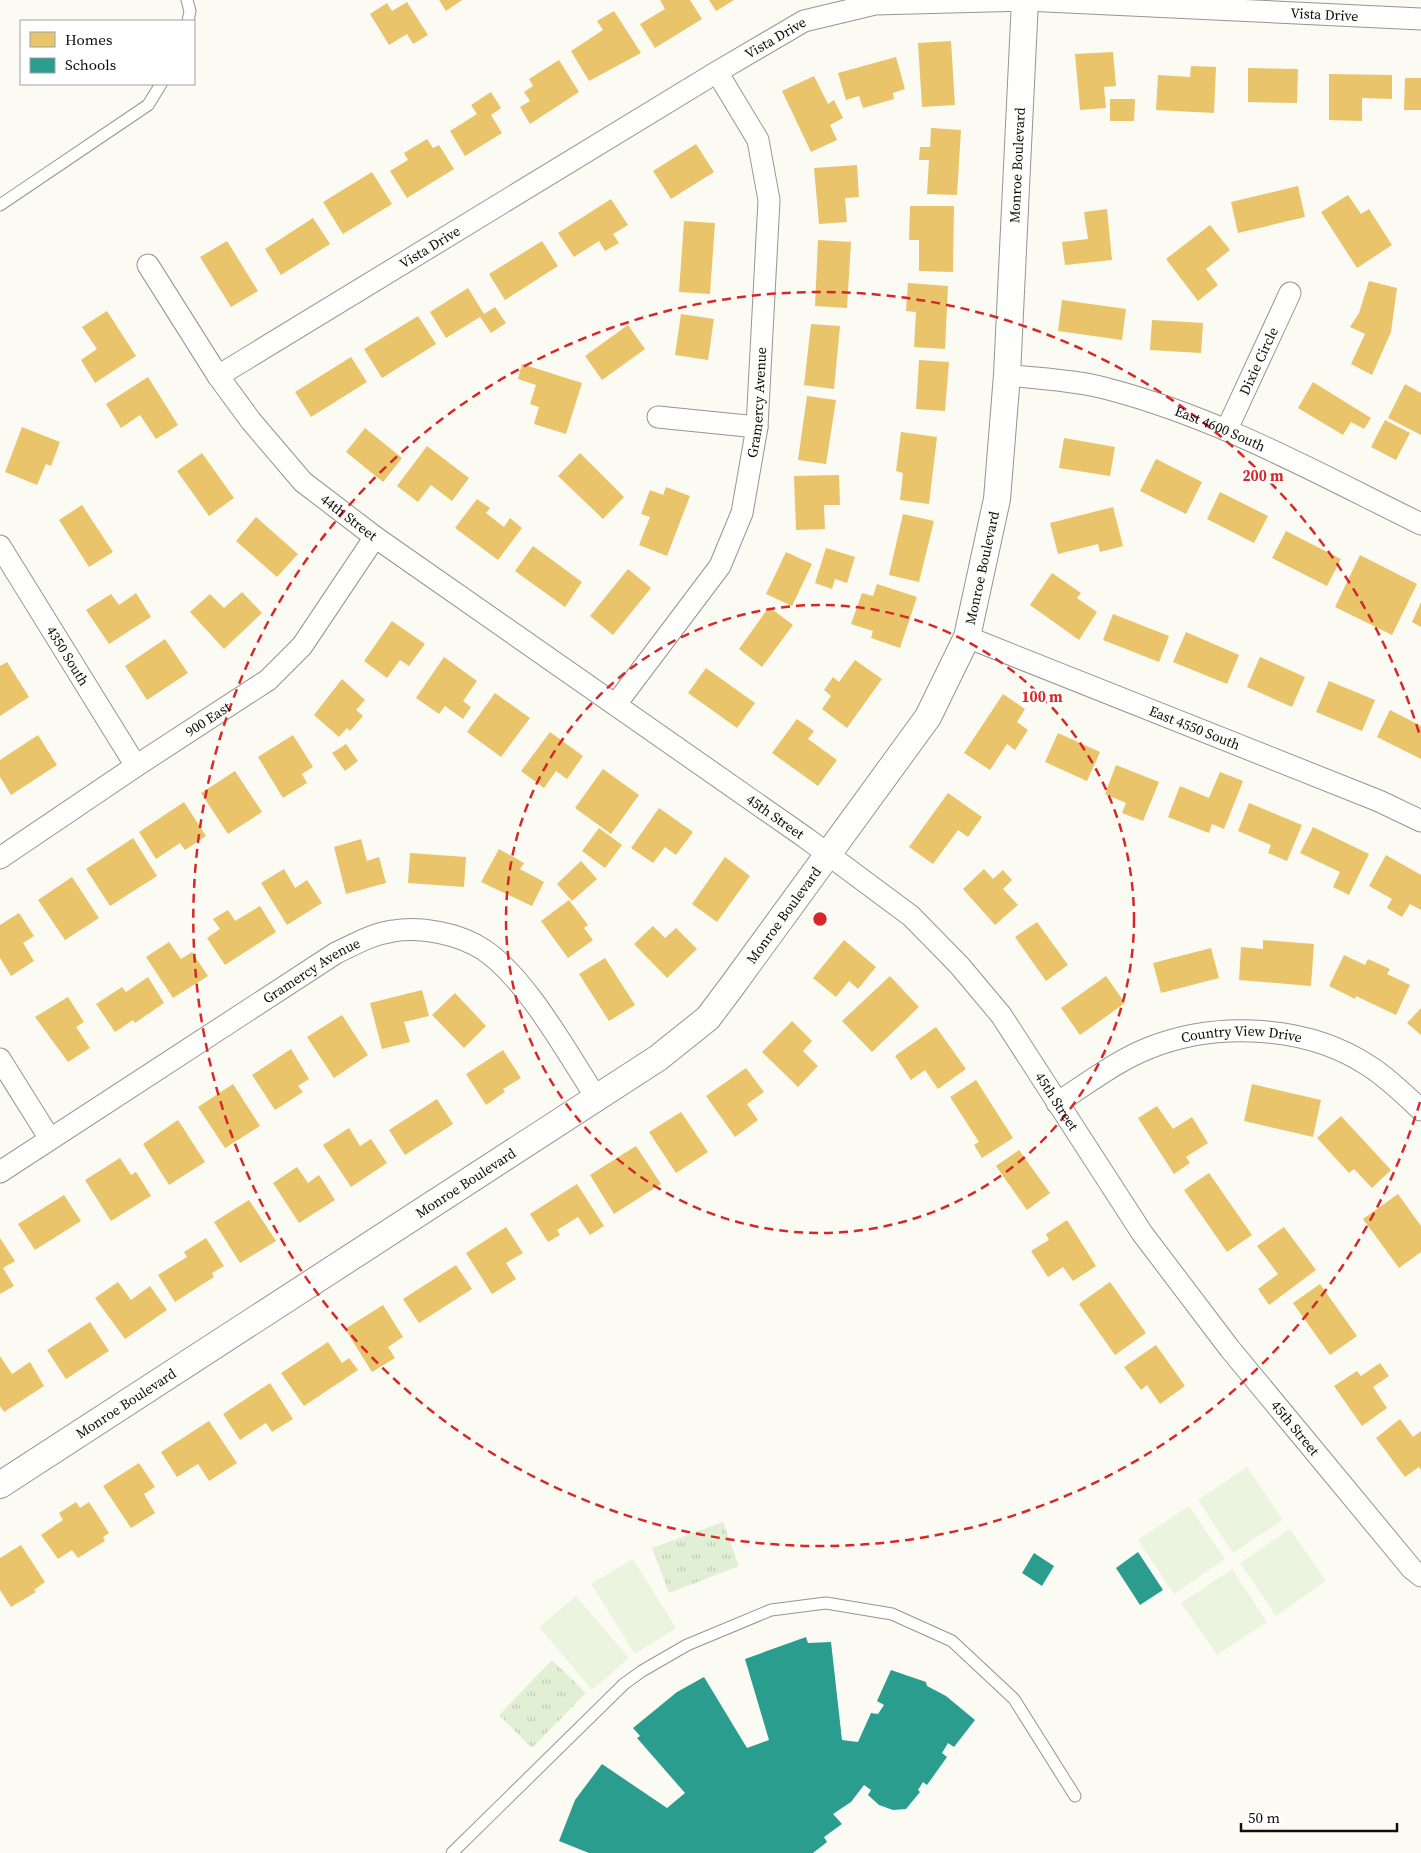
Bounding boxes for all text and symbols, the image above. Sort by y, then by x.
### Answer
street label: Vista Drive [1290,3,1359,26]
street label: Vista Drive [741,12,810,64]
legend [20,20,195,85]
text: Homes [65,29,112,50]
text: Schools [65,54,116,75]
street label: Monroe Boulevard [1004,107,1030,223]
street label: Vista Drive [396,221,464,273]
street label: Dixie Circle [1234,324,1283,398]
street label: Gramercy Avenue [742,346,771,459]
street label: East 4600 South [1172,401,1269,456]
text: 200 m [1242,465,1284,486]
street label: 44th Street [316,489,382,545]
street label: Monroe Boulevard [960,509,1004,627]
street label: 4350 South [42,622,94,690]
text: 100 m [1021,686,1063,707]
street label: 900 East [181,697,235,741]
street label: East 4550 South [1146,700,1243,755]
street label: 45th Street [742,789,809,844]
street label: Monroe Boulevard [741,863,826,968]
centre of rings [811,910,829,928]
street label: Gramercy Avenue [259,933,363,1008]
street label: Country View Drive [1179,1021,1304,1048]
street label: 45th Street [1030,1068,1084,1135]
street label: Monroe Boulevard [412,1143,520,1223]
street label: Monroe Boulevard [72,1363,180,1443]
street label: 45th Street [1266,1396,1325,1460]
scale bar [1241,1800,1397,1832]
text: 50 m [1248,1807,1280,1828]

